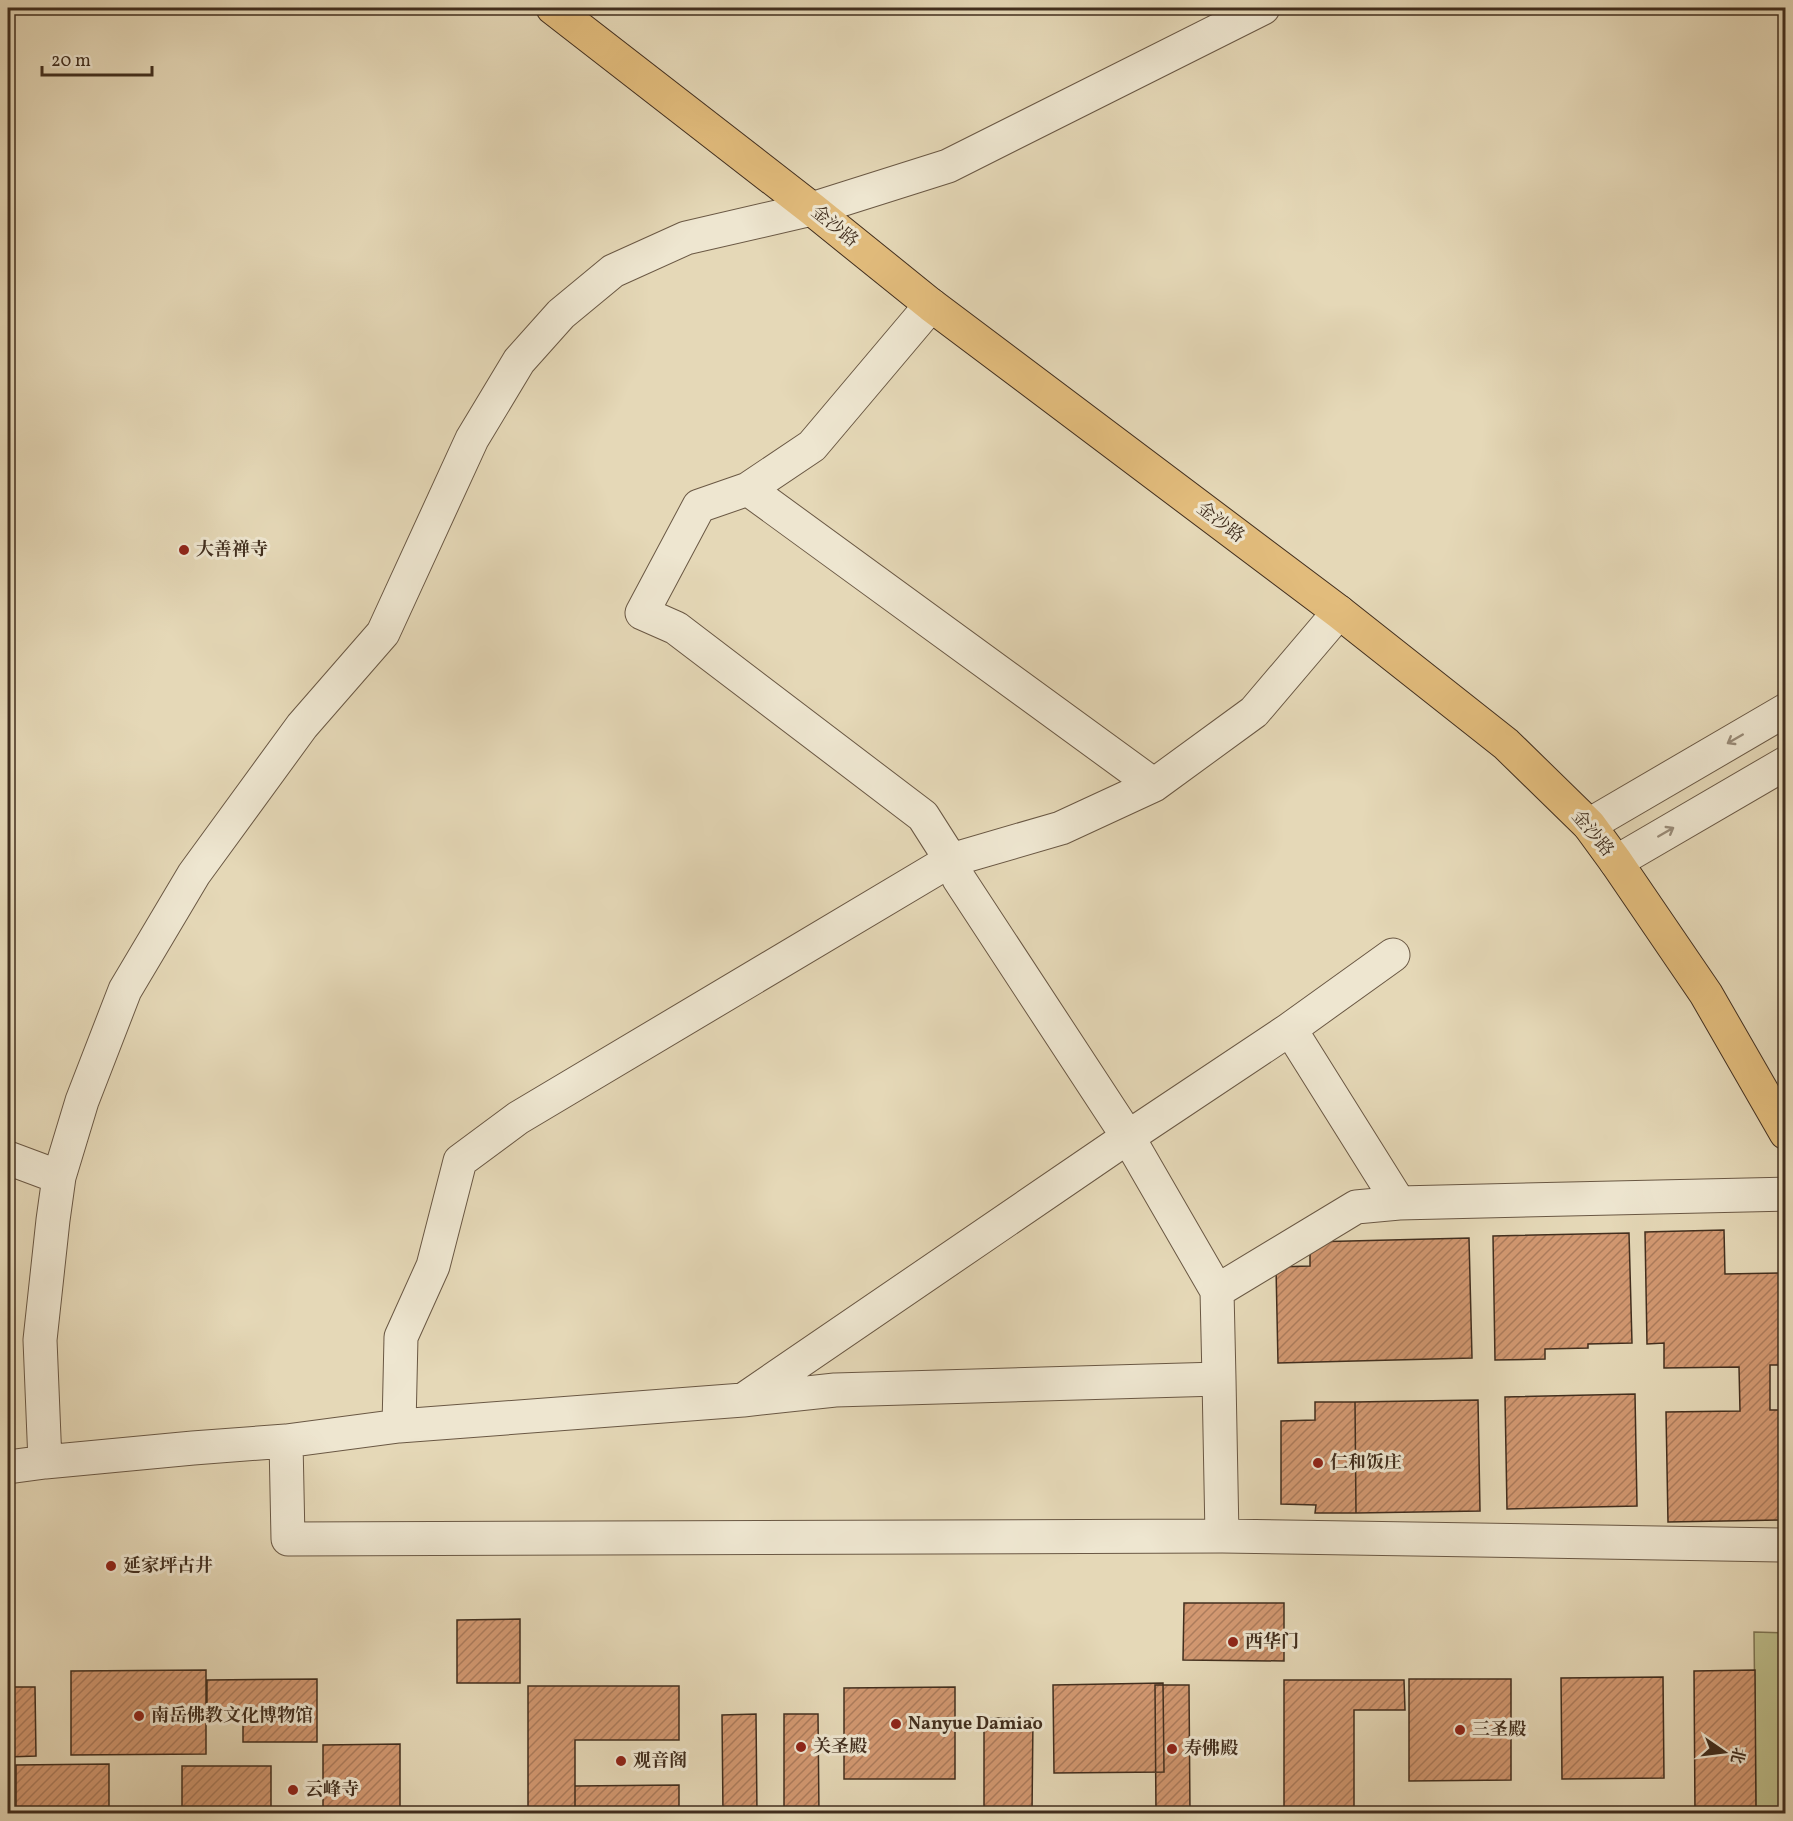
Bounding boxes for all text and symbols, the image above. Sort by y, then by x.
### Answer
scale bar [42,39,152,77]
text: 20 m [51,49,91,74]
street label: 金沙路 [805,200,863,254]
street label: 金沙路 [1191,497,1249,549]
place label: 大善禅寺 [196,538,268,563]
marker: 大善禅寺 [177,543,191,557]
one-way arrow [1727,734,1744,746]
street label: 金沙路 [1565,805,1619,863]
one-way arrow [1658,826,1675,838]
place label: 仁和饭庄 [1330,1451,1402,1476]
marker: 仁和饭庄 [1311,1456,1325,1470]
place label: 延家坪古井 [123,1554,213,1579]
marker: 延家坪古井 [104,1559,118,1573]
place label: 西华门 [1245,1630,1299,1655]
marker: 西华门 [1226,1635,1240,1649]
place label: 南岳佛教文化博物馆 [151,1704,313,1729]
marker: 南岳佛教文化博物馆 [132,1709,146,1723]
place label: Nanyue Damiao [908,1712,1043,1737]
marker: Nanyue Damiao [889,1717,903,1731]
place label: 三圣殿 [1472,1718,1526,1743]
north arrow [1694,1722,1754,1782]
marker: 三圣殿 [1453,1723,1467,1737]
place label: 关圣殿 [813,1735,867,1760]
place label: 寿佛殿 [1184,1737,1238,1762]
marker: 关圣殿 [794,1740,808,1754]
marker: 寿佛殿 [1165,1742,1179,1756]
text: 北 [1724,1745,1749,1766]
place label: 观音阁 [633,1749,687,1774]
marker: 观音阁 [614,1754,628,1768]
place label: 云峰寺 [305,1778,359,1803]
marker: 云峰寺 [286,1783,300,1797]

